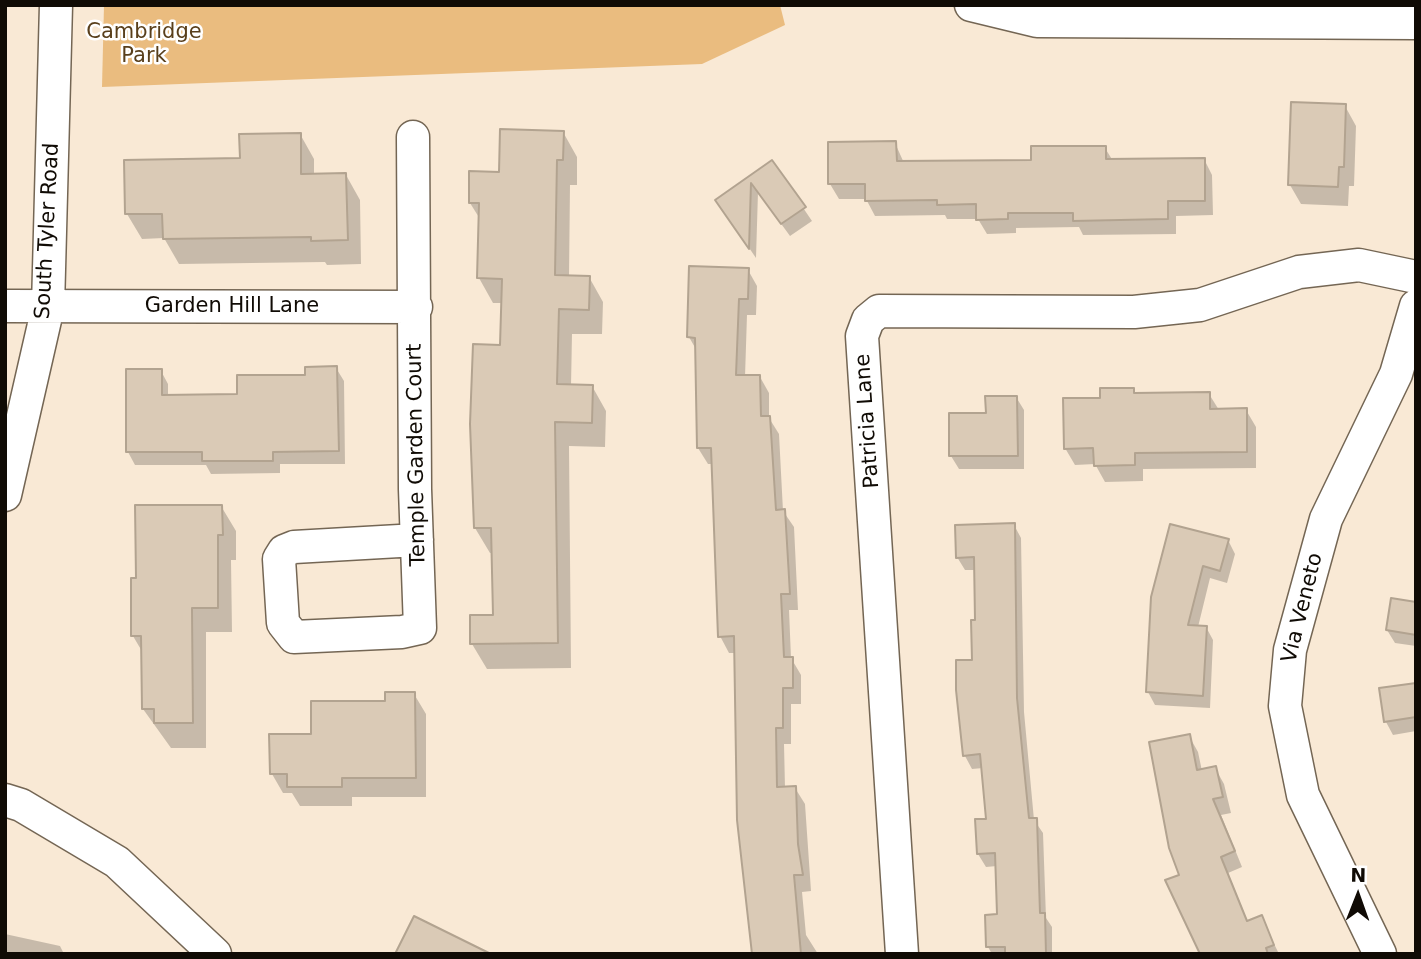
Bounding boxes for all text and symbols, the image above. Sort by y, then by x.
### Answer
park label: Cambridge Park [86,20,202,70]
street label: South Tyler Road [31,142,65,320]
street label: Garden Hill Lane [145,294,319,320]
street label: Temple Garden Court [402,343,432,567]
street label: Patricia Lane [851,353,885,489]
street label: Via Veneto [1277,550,1329,666]
north arrow [1323,861,1393,931]
text: N [1350,864,1367,886]

